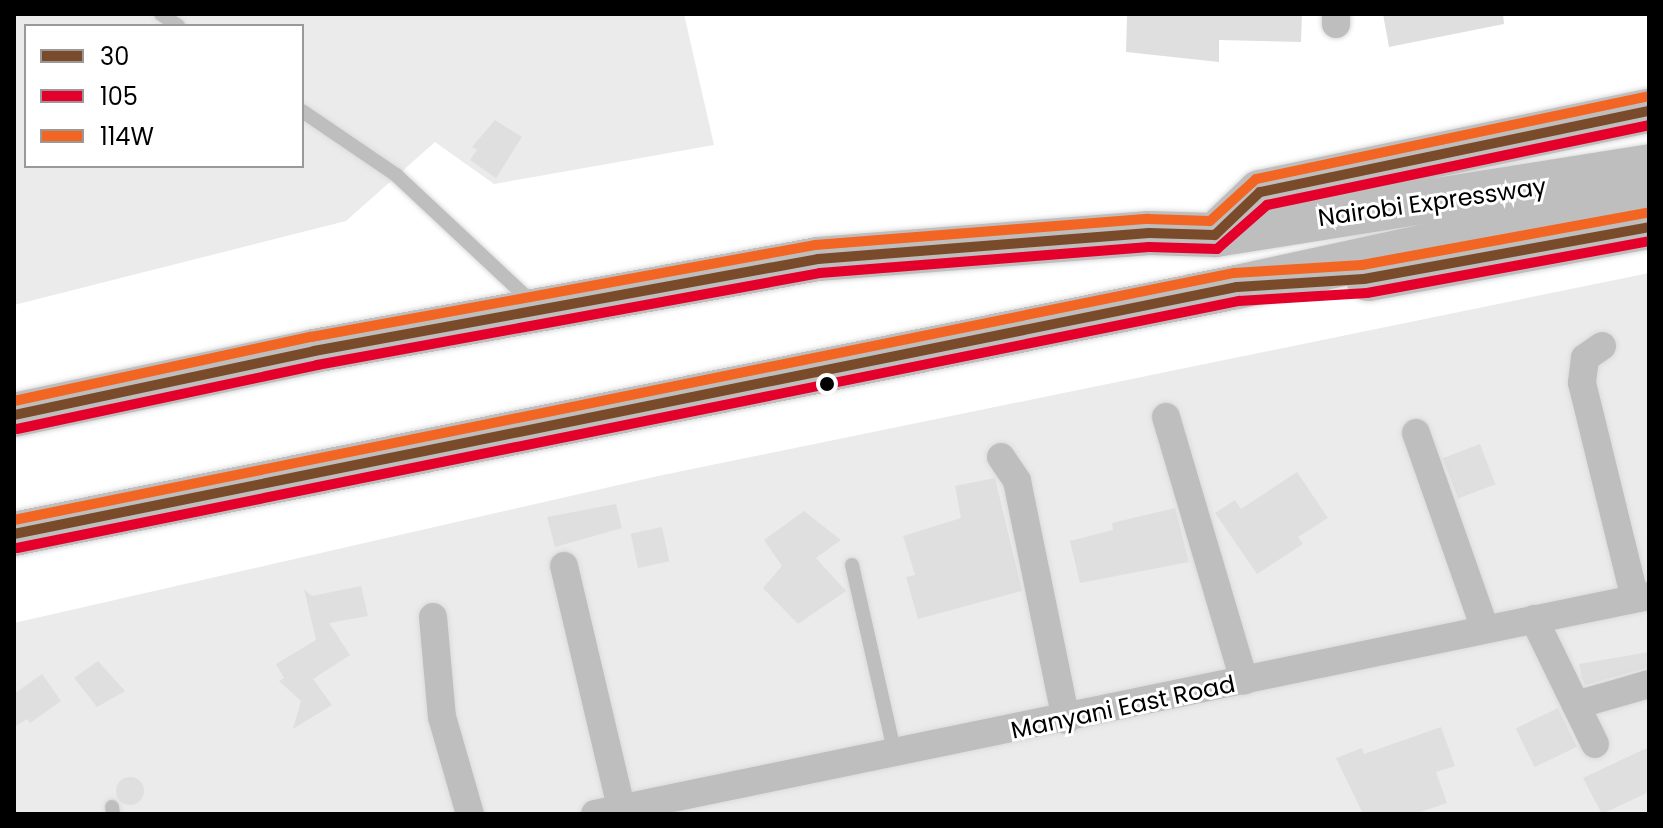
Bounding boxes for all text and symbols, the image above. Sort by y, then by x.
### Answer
legend [24,24,304,168]
text: 30 [100,40,129,73]
text: 105 [100,80,138,113]
text: 114W [100,120,154,153]
street label: Nairobi Expressway [1316,172,1548,232]
unlabelled marker [819,376,835,392]
street label: Manyani East Road [1008,669,1238,745]

